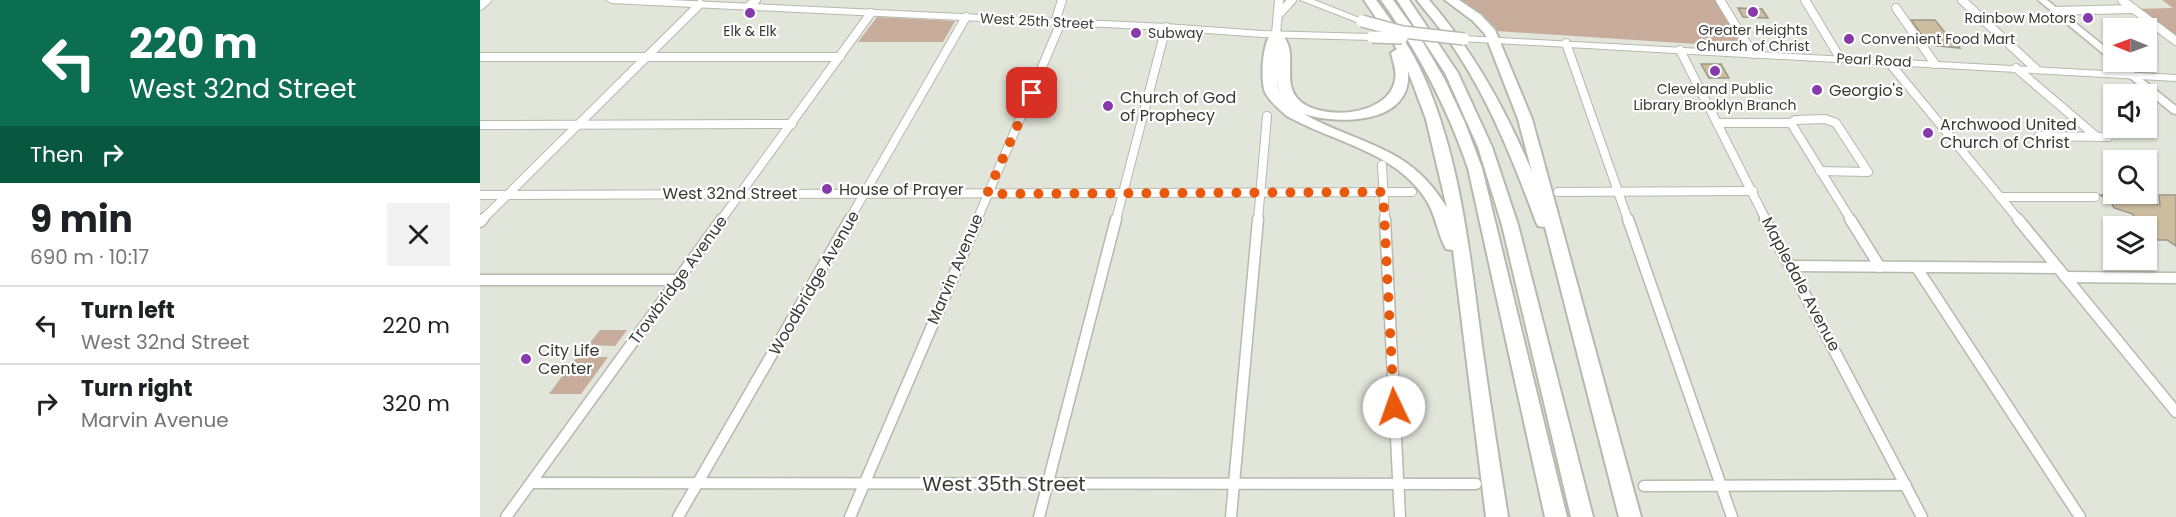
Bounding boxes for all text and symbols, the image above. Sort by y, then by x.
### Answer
marker: Greater Heights Church of Christ [1746,5,1760,19]
marker: Elk & Elk [743,6,757,20]
street label: West 25th Street [979,8,1095,34]
place label: Rainbow Motors [1964,8,2076,28]
marker: Rainbow Motors [2081,11,2095,25]
text: 220 m [129,14,258,73]
north arrow [2103,18,2157,72]
map controls [2103,18,2157,270]
place label: Greater Heights Church of Christ [1696,20,1810,56]
place label: Elk & Elk [723,21,778,41]
place label: Subway [1148,23,1204,43]
icon: left [30,24,108,102]
marker: Subway [1129,26,1143,40]
place label: Convenient Food Mart [1861,29,2015,49]
marker: Convenient Food Mart [1842,32,1856,46]
street label: Pearl Road [1836,48,1912,72]
marker: Cleveland Public Library Brooklyn Branch [1708,64,1722,78]
pin [1006,67,1057,118]
text: West 32nd Street [129,70,356,107]
icon: arrive [1015,76,1048,109]
place label: Cleveland Public Library Brooklyn Branch [1633,79,1797,115]
place label: Georgio's [1829,79,1903,102]
marker: Georgio's [1810,83,1824,97]
button: sound [2103,84,2157,138]
place label: Church of God of Prophecy [1120,86,1236,127]
marker: Church of God of Prophecy [1101,99,1115,113]
place label: Archwood United Church of Christ [1940,113,2077,154]
marker: Archwood United Church of Christ [1921,126,1935,140]
icon: right [96,138,129,171]
text: Then [30,139,84,170]
button: search [2103,150,2157,204]
place label: House of Prayer [839,178,964,201]
street label: West 32nd Street [663,182,798,205]
marker: House of Prayer [820,182,834,196]
text: 9 min [30,194,133,245]
button: close [387,203,450,266]
street label: Woodbridge Avenue [763,206,865,360]
street label: Marvin Avenue [921,210,989,328]
street label: Trowbridge Avenue [623,211,733,349]
street label: Mapledale Avenue [1756,213,1846,355]
button: layers [2103,216,2157,270]
text: 690 m · 10:17 [30,243,149,271]
text: Turn left [81,295,175,326]
icon: left [30,309,63,342]
text: 220 m [382,310,450,341]
text: West 32nd Street [81,328,249,356]
place label: City Life Center [538,339,600,380]
marker: City Life Center [519,352,533,366]
text: Turn right [81,373,192,404]
position arrow [1362,375,1426,439]
icon: right [30,387,63,420]
text: 320 m [382,388,450,419]
text: Marvin Avenue [81,406,229,434]
street label: West 35th Street [922,470,1086,498]

